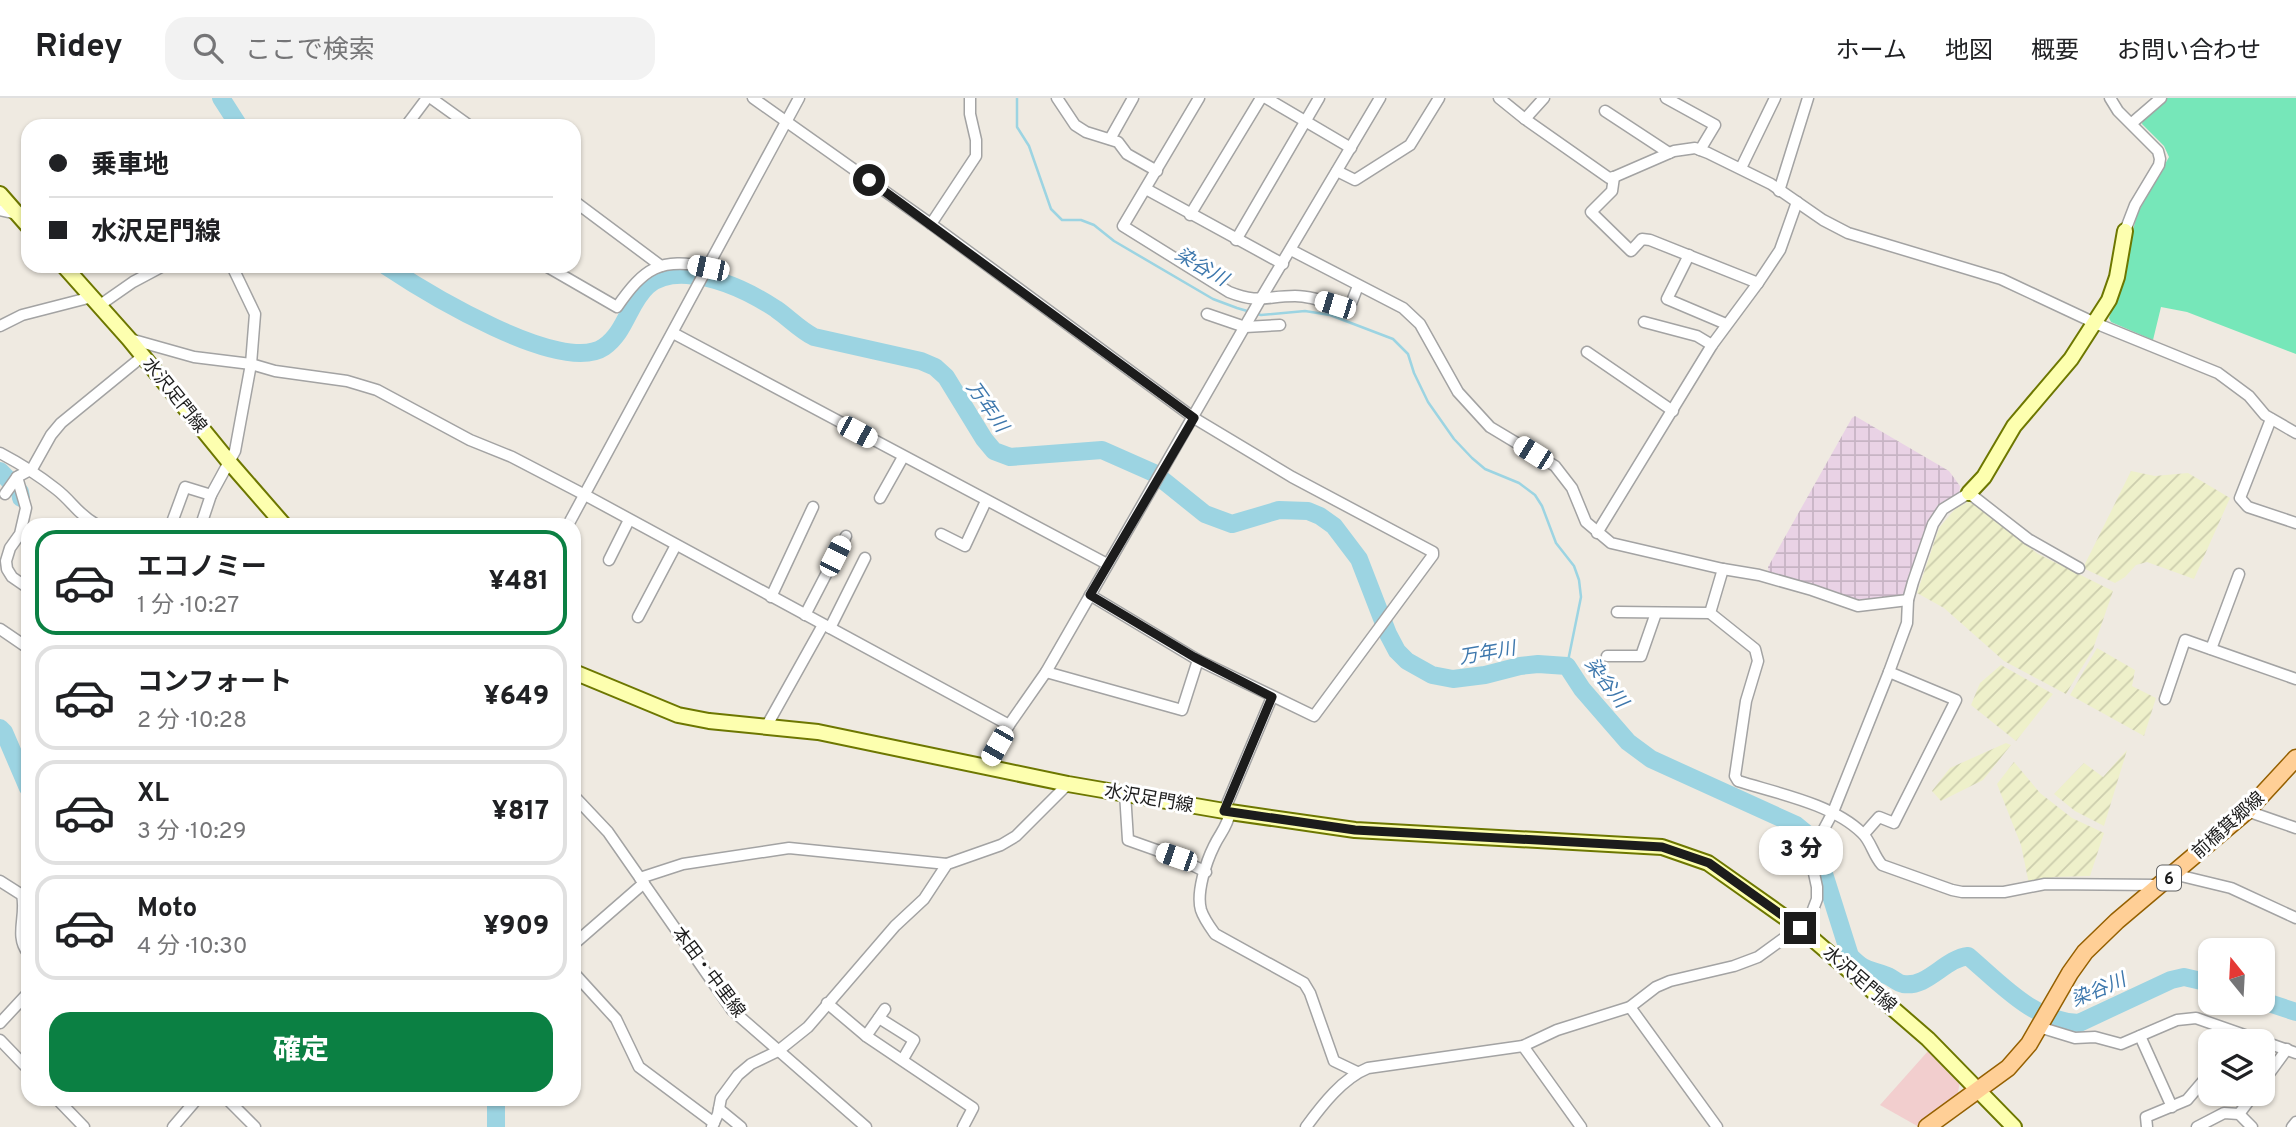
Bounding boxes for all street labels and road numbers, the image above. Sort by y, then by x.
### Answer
street label: 水沢足門線 [137,354,211,438]
street label: 水沢足門線 [1102,780,1195,819]
street label: 前橋箕郷線 [2188,787,2270,865]
road number: 6 [2157,866,2181,890]
street label: 本田・中里線 [666,923,749,1023]
street label: 水沢足門線 [1818,942,1901,1018]

